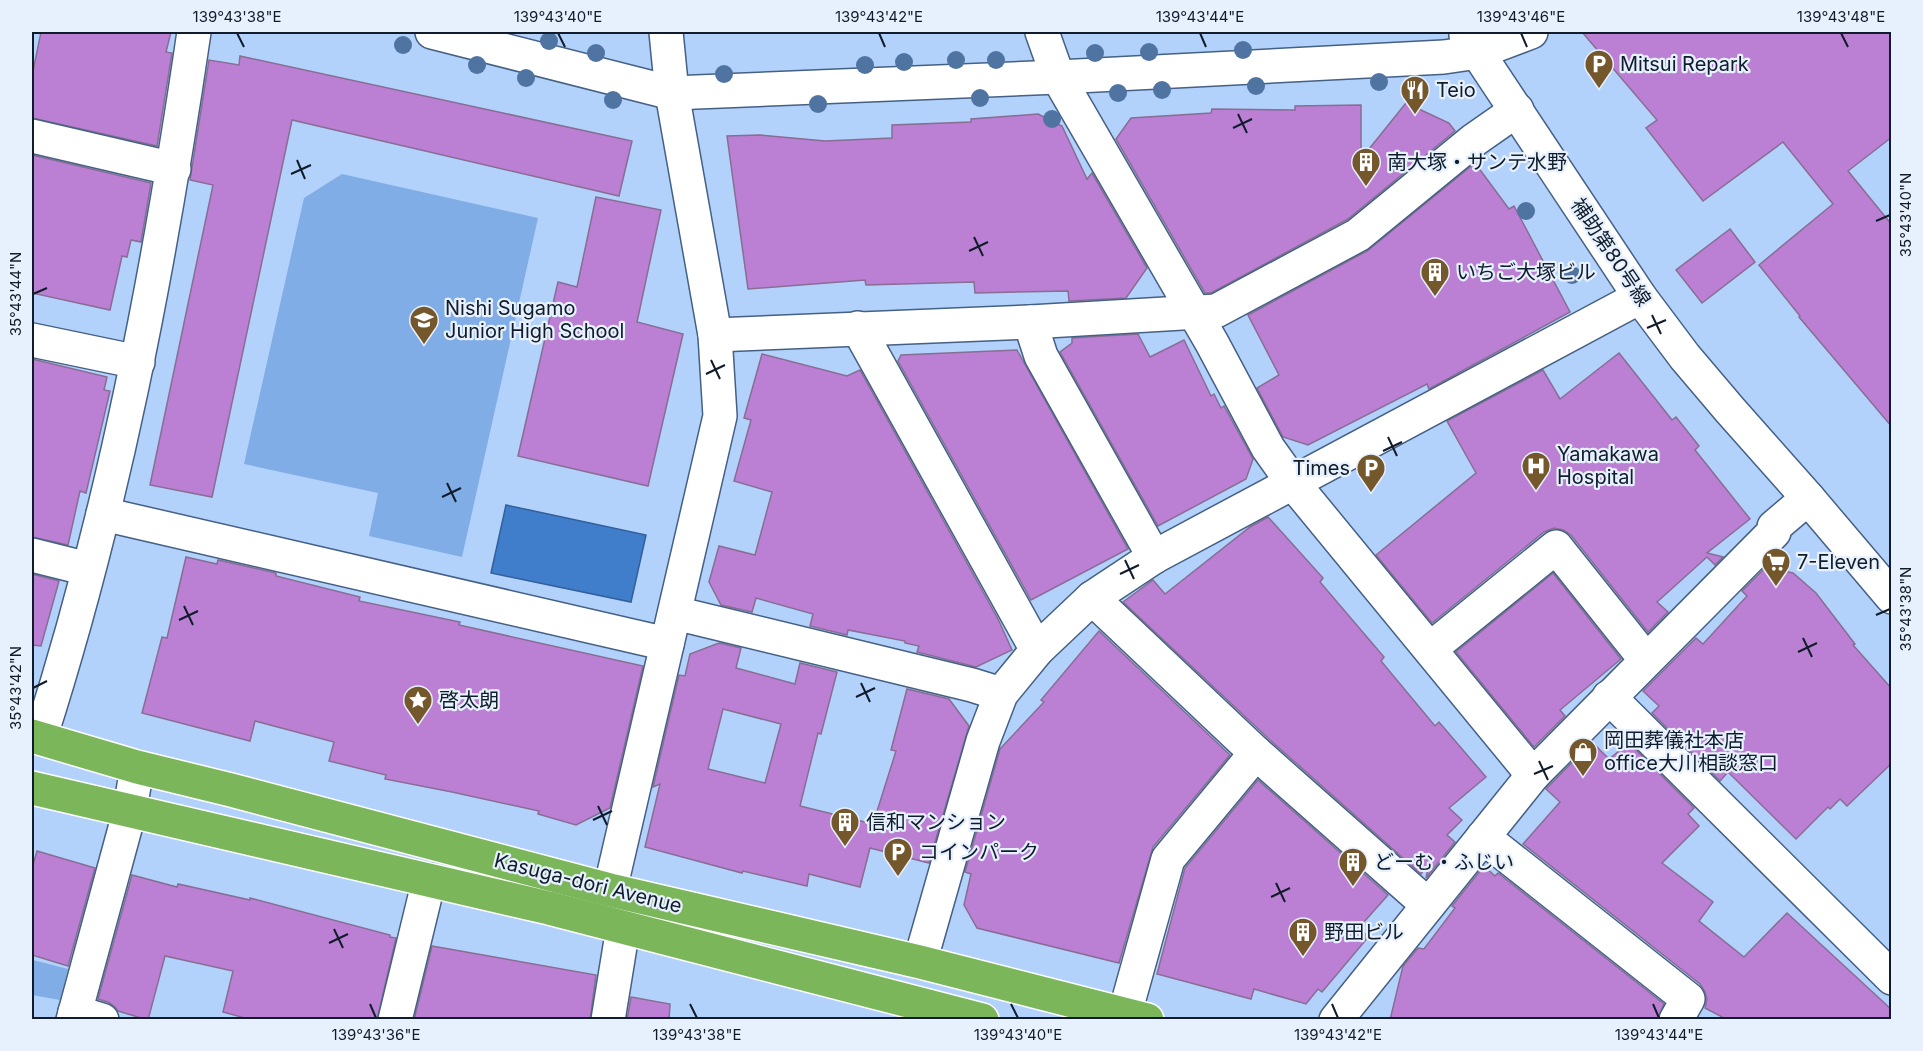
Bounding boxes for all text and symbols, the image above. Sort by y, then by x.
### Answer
text: 139°43'38"E [193,7,281,26]
text: 139°43'40"E [514,7,602,26]
text: 139°43'42"E [835,7,923,26]
text: 139°43'44"E [1156,7,1244,26]
text: 139°43'46"E [1477,7,1565,26]
text: 139°43'48"E [1797,7,1885,26]
parking icon: Mitsui Repark [1583,48,1615,90]
place label: Mitsui Repark [1620,52,1749,76]
restaurant icon: Teio [1399,74,1431,116]
place label: Teio [1436,78,1476,102]
building icon: 南大塚・サンテ水野 [1350,146,1382,188]
place label: 南大塚・サンテ水野 [1387,150,1567,174]
text: 35°43'40"N [1896,173,1915,257]
street label: 補助第80号線 [1566,193,1656,311]
text: 35°43'44"N [6,252,25,336]
building icon: いちご大塚ビル [1419,256,1451,298]
place label: いちご大塚ビル [1456,260,1596,284]
place label: Nishi Sugamo Junior High School [445,296,624,343]
school or university icon: Nishi Sugamo Junior High School [408,304,440,346]
place label: Yamakawa Hospital [1557,442,1659,489]
hospital icon: Yamakawa Hospital [1520,450,1552,492]
parking icon: Times [1355,452,1387,494]
place label: Times [1293,456,1350,480]
supermarket icon: 7-Eleven [1760,546,1792,588]
place label: 7-Eleven [1797,550,1880,574]
text: 35°43'38"N [1896,567,1915,651]
text: 35°43'42"N [6,646,25,730]
place icon: 啓太朗 [402,684,434,726]
place label: 啓太朗 [439,688,499,712]
place label: 岡田葬儀社本店 office大川相談窓口 [1604,728,1778,775]
shop icon: 岡田葬儀社本店 office大川相談窓口 [1567,736,1599,778]
building icon: 信和マンション [829,806,861,848]
place label: 信和マンション [866,810,1006,834]
parking icon: コインパーク [882,836,914,878]
place label: コインパーク [919,840,1039,864]
building icon: どーむ・ふじい [1337,846,1369,888]
street label: Kasuga-dori Avenue [492,848,684,918]
place label: どーむ・ふじい [1374,850,1514,874]
building icon: 野田ビル [1287,916,1319,958]
place label: 野田ビル [1324,920,1404,944]
text: 139°43'36"E [332,1025,420,1044]
text: 139°43'38"E [653,1025,741,1044]
text: 139°43'40"E [974,1025,1062,1044]
text: 139°43'42"E [1294,1025,1382,1044]
text: 139°43'44"E [1615,1025,1703,1044]

